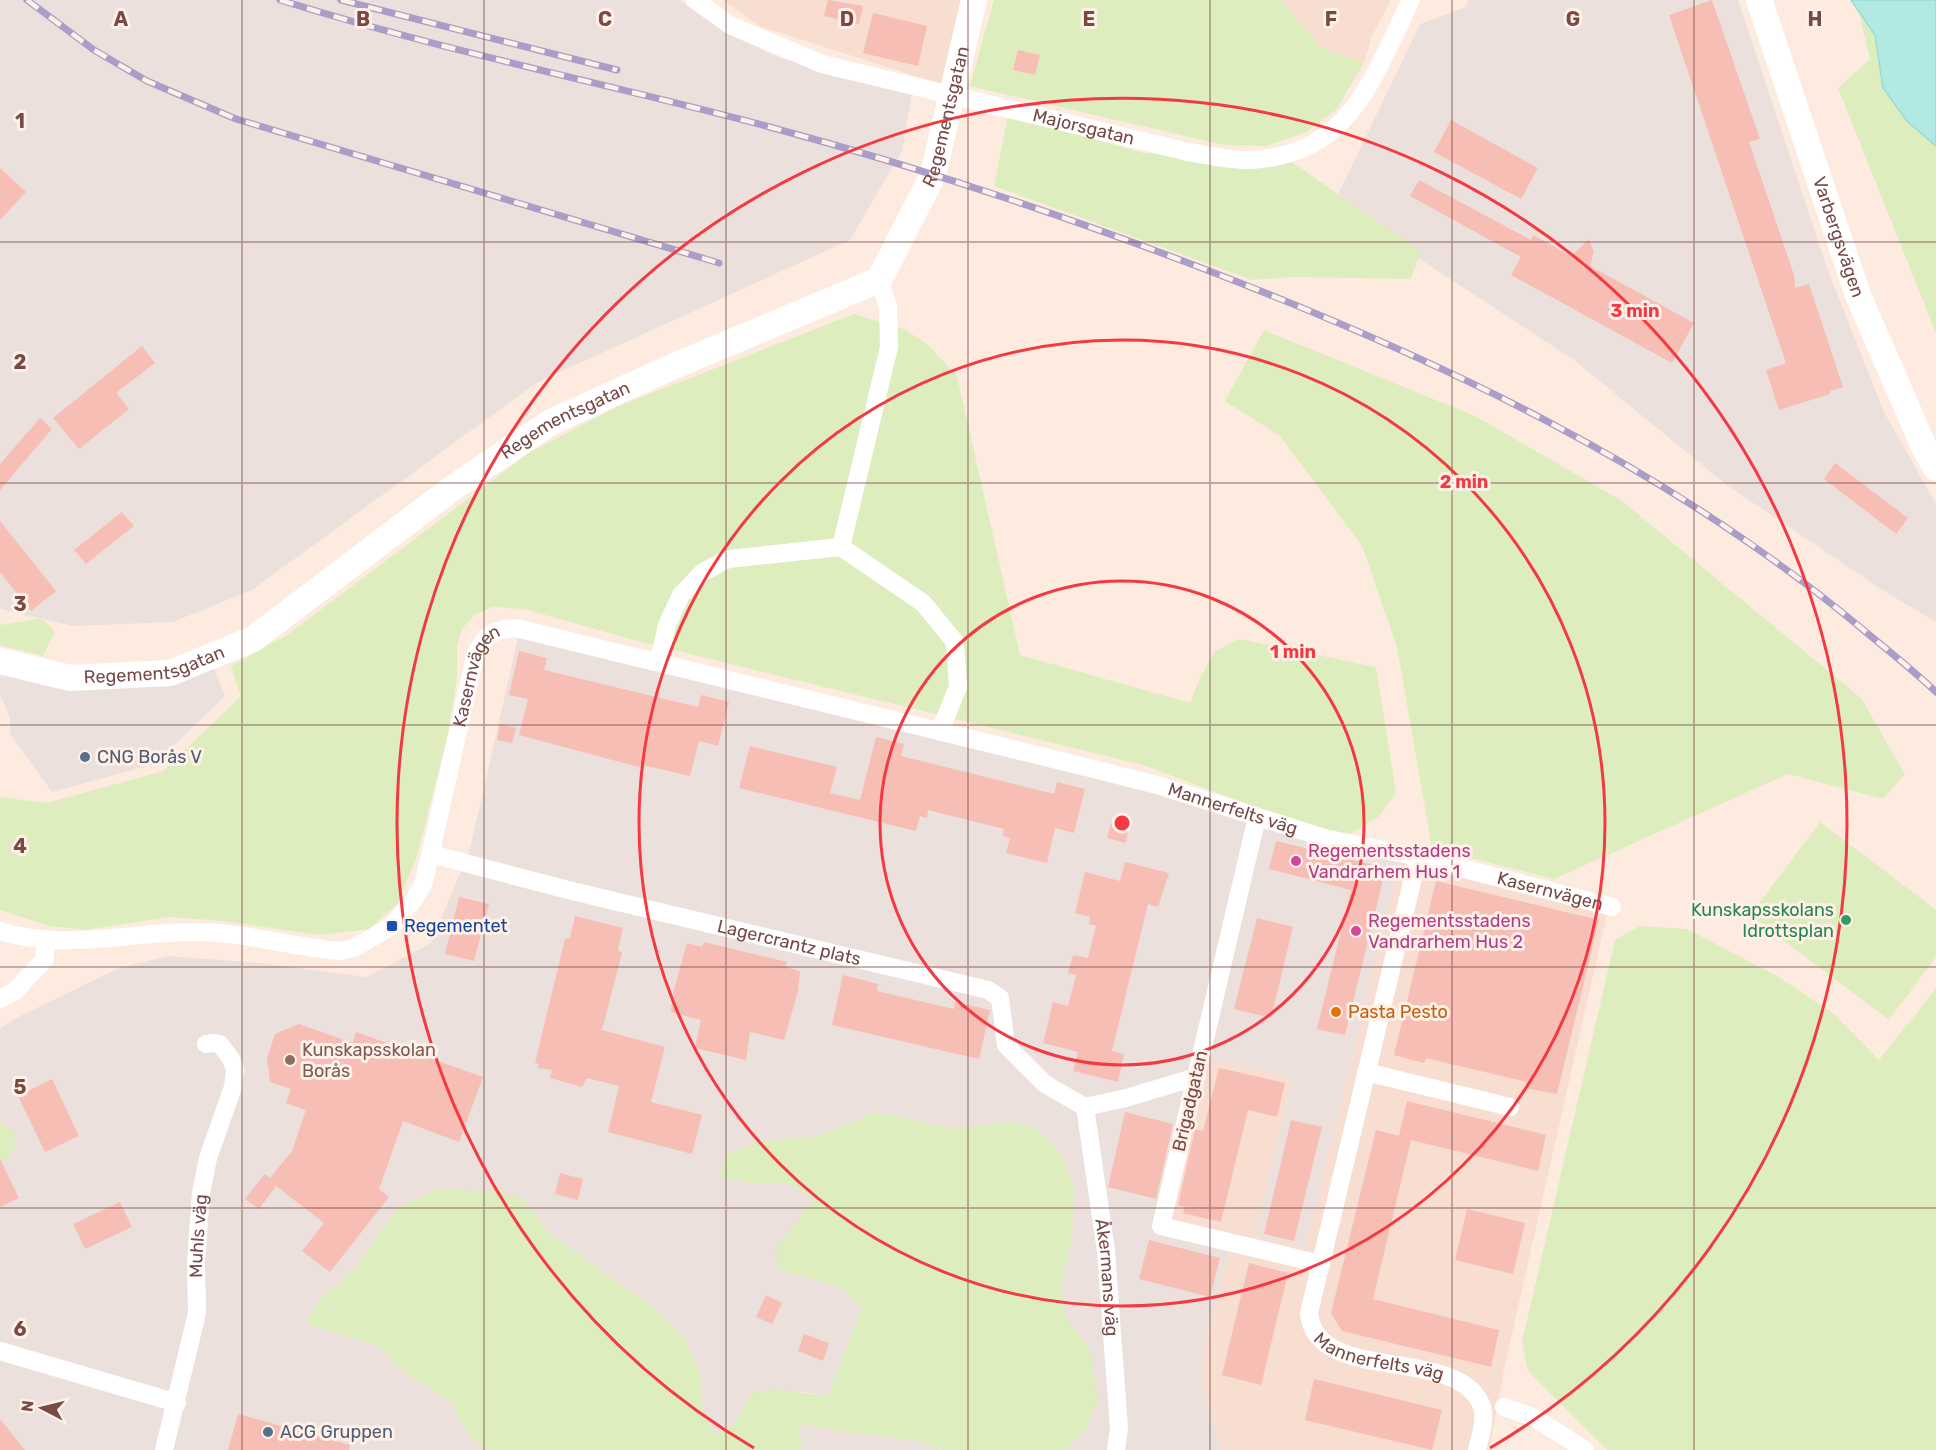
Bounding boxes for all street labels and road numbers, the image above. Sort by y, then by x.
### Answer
street label: Regementsgatan [918,44,974,191]
street label: Majorsgatan [1031,104,1137,150]
street label: Varbergsvägen [1808,174,1869,300]
street label: Regementsgatan [496,377,633,464]
street label: Kasernvägen [448,620,503,729]
street label: Regementsgatan [83,641,228,688]
street label: Mannerfelts väg [1165,778,1300,840]
street label: Kasernvägen [1495,867,1605,915]
street label: Lagercrantz plats [715,915,863,970]
street label: Brigadgatan [1168,1048,1212,1154]
street label: Muhls väg [185,1193,212,1278]
street label: Åkermans väg [1090,1217,1123,1337]
street label: Mannerfelts väg [1309,1328,1447,1385]

